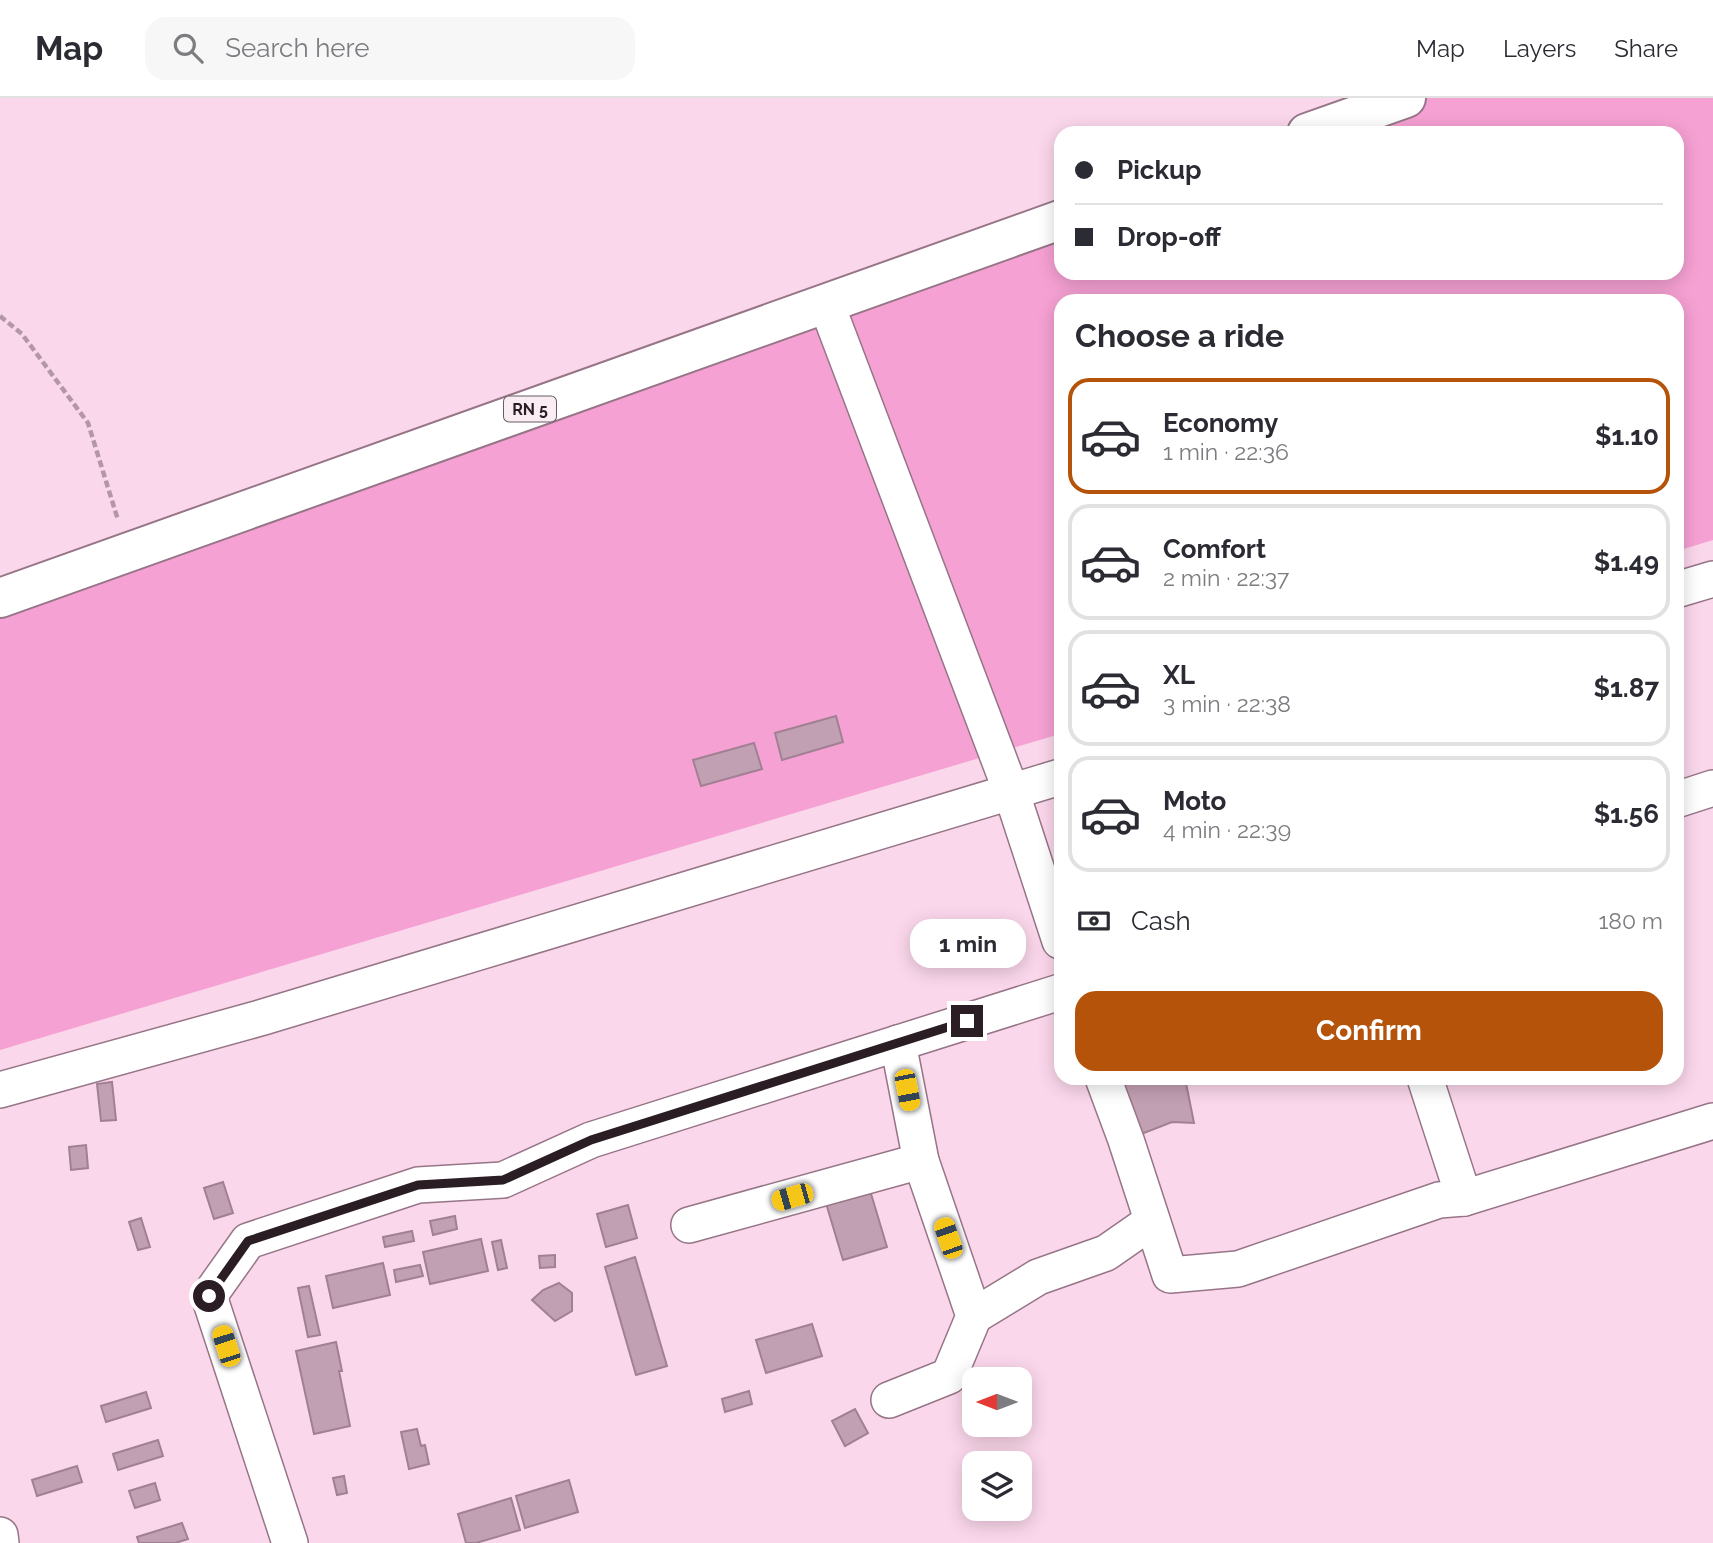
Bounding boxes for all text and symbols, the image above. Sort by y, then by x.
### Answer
search box [145,17,635,80]
text: Map [35,29,103,68]
icon: search [169,29,207,67]
text: Search here [225,33,370,63]
text: Map [1416,34,1465,63]
text: Layers [1503,34,1576,63]
text: Share [1614,34,1678,63]
text: Pickup [1117,155,1202,185]
text: Drop-off [1117,222,1221,252]
text: Choose a ride [1075,317,1284,354]
road number: RN 5 [504,396,556,422]
icon: car [1079,405,1142,468]
text: Economy [1163,408,1278,438]
text: $1.10 [1595,421,1659,451]
text: 1 min · 22:36 [1163,438,1289,465]
icon: car [1079,531,1142,594]
text: Comfort [1163,534,1266,564]
text: $1.49 [1594,547,1659,577]
text: 2 min · 22:37 [1163,564,1289,591]
icon: car [1079,657,1142,720]
text: XL [1163,660,1195,690]
text: $1.87 [1594,673,1659,703]
text: 3 min · 22:38 [1163,690,1291,717]
icon: car [1079,783,1142,846]
text: Moto [1163,786,1226,816]
text: $1.56 [1594,799,1659,829]
text: 4 min · 22:39 [1163,816,1291,843]
icon: cash [1075,902,1113,940]
text: Cash [1131,906,1191,936]
text: 180 m [1598,907,1663,934]
callout: 1 min [909,920,1025,968]
text: 1 min [939,930,997,957]
button: Confirm [1075,991,1663,1071]
route end [951,1005,983,1037]
car [893,1067,922,1113]
car [769,1181,816,1213]
car [932,1215,965,1261]
route start [193,1280,225,1312]
car [210,1323,243,1369]
north arrow [962,1367,1032,1437]
map controls [962,1367,1032,1521]
button: layers [962,1451,1032,1521]

